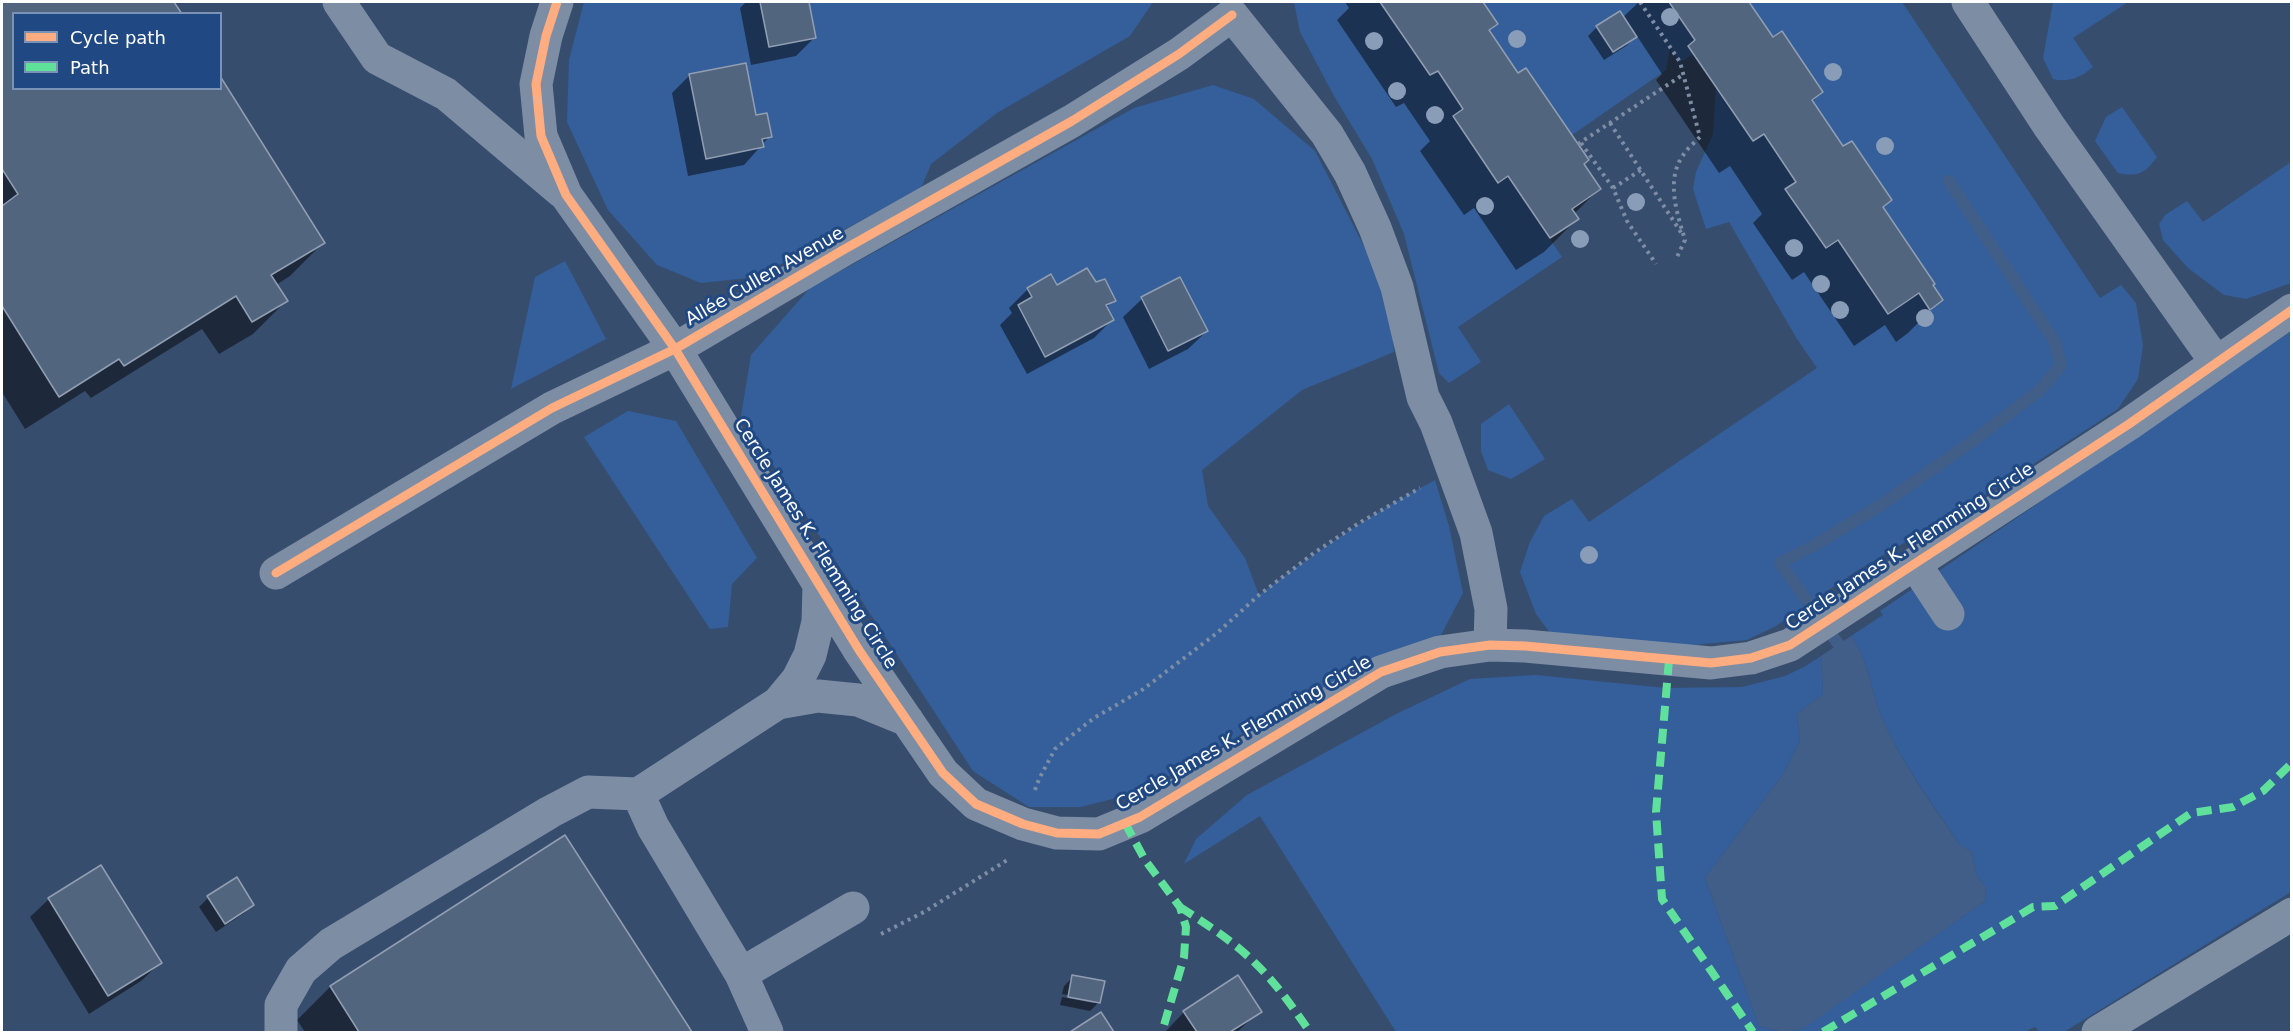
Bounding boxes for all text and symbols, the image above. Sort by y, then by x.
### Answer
legend [12,12,222,90]
text: Cycle path [70,27,166,48]
text: Path [70,57,110,78]
street label: Allée Cullen Avenue [682,223,848,331]
street label: Cercle James K. Flemming Circle [729,415,901,673]
street label: Cercle James K. Flemming Circle [1782,459,2038,635]
street label: Cercle James K. Flemming Circle [1112,652,1376,816]

